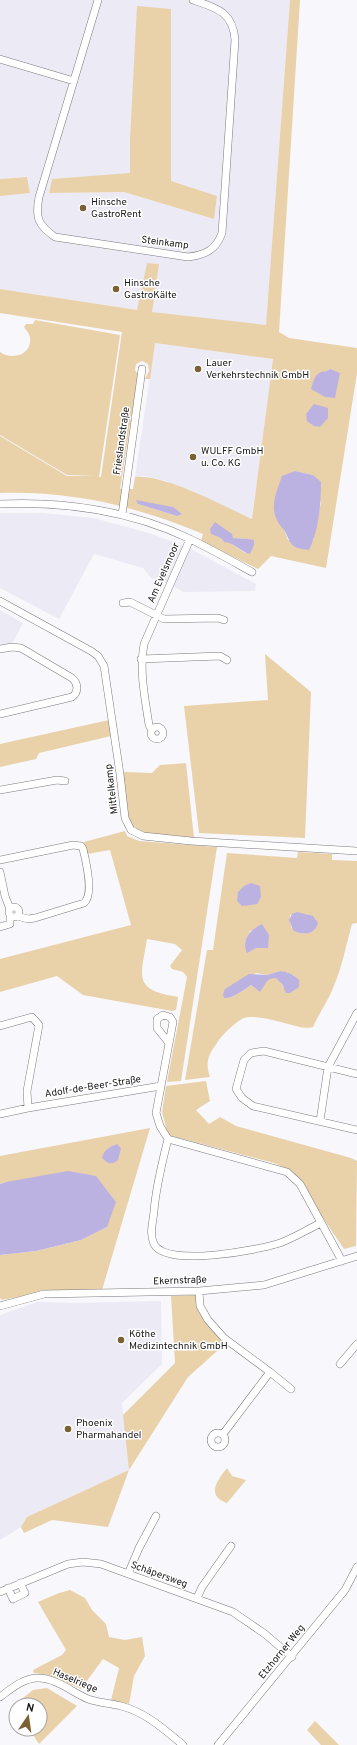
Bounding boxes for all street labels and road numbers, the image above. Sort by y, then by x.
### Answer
street label: Steinkamp [140,234,190,252]
street label: Frieslandstraße [111,406,133,476]
street label: Am Evelsmoor [145,541,183,605]
street label: Mittelkamp [102,763,122,815]
street label: Adolf-de-Beer-Straße [44,1073,142,1101]
street label: Ekernstraße [153,1274,207,1288]
street label: Schäpersweg [129,1559,189,1591]
street label: Etzhorner Weg [256,1622,308,1682]
street label: Haselriege [51,1666,99,1696]

